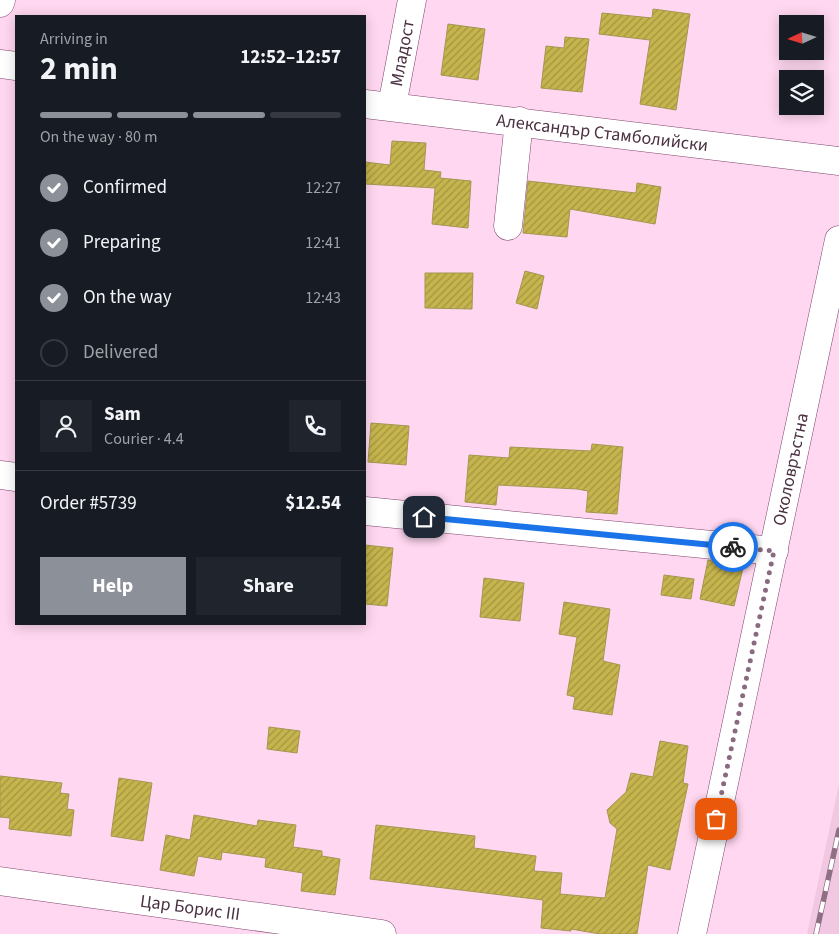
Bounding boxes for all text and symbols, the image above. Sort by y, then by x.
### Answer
north arrow [779,15,824,60]
map controls [779,15,824,115]
street label: Младост [384,18,421,88]
text: Arriving in [40,28,108,50]
text: 12:52–12:57 [240,44,341,71]
text: 2 min [40,46,118,92]
button: layers [779,70,824,115]
street label: Александър Стамболийски [495,108,710,158]
text: On the way · 80 m [40,126,157,148]
icon: check [40,174,68,202]
text: Confirmed [83,174,167,201]
text: 12:27 [305,177,341,199]
icon: check [40,229,68,257]
text: Preparing [83,229,161,256]
text: 12:41 [305,232,341,254]
icon: check [40,284,68,312]
text: On the way [83,284,172,311]
text: 12:43 [305,287,341,309]
text: Delivered [83,339,158,366]
button: person [40,400,92,452]
button: phone [289,400,341,452]
text: Sam [104,401,141,428]
street label: Околовръстна [767,411,815,528]
text: Courier · 4.4 [104,428,184,450]
text: Order #5739 [40,490,137,517]
text: $12.54 [285,490,341,517]
pin [403,496,445,538]
icon: home [410,503,438,531]
courier [708,522,758,572]
icon: bike [719,533,747,561]
button: Help [40,557,186,615]
button: Share [196,557,341,615]
pin [695,798,737,840]
icon: bag [702,805,730,833]
street label: Цар Борис III [138,889,242,927]

